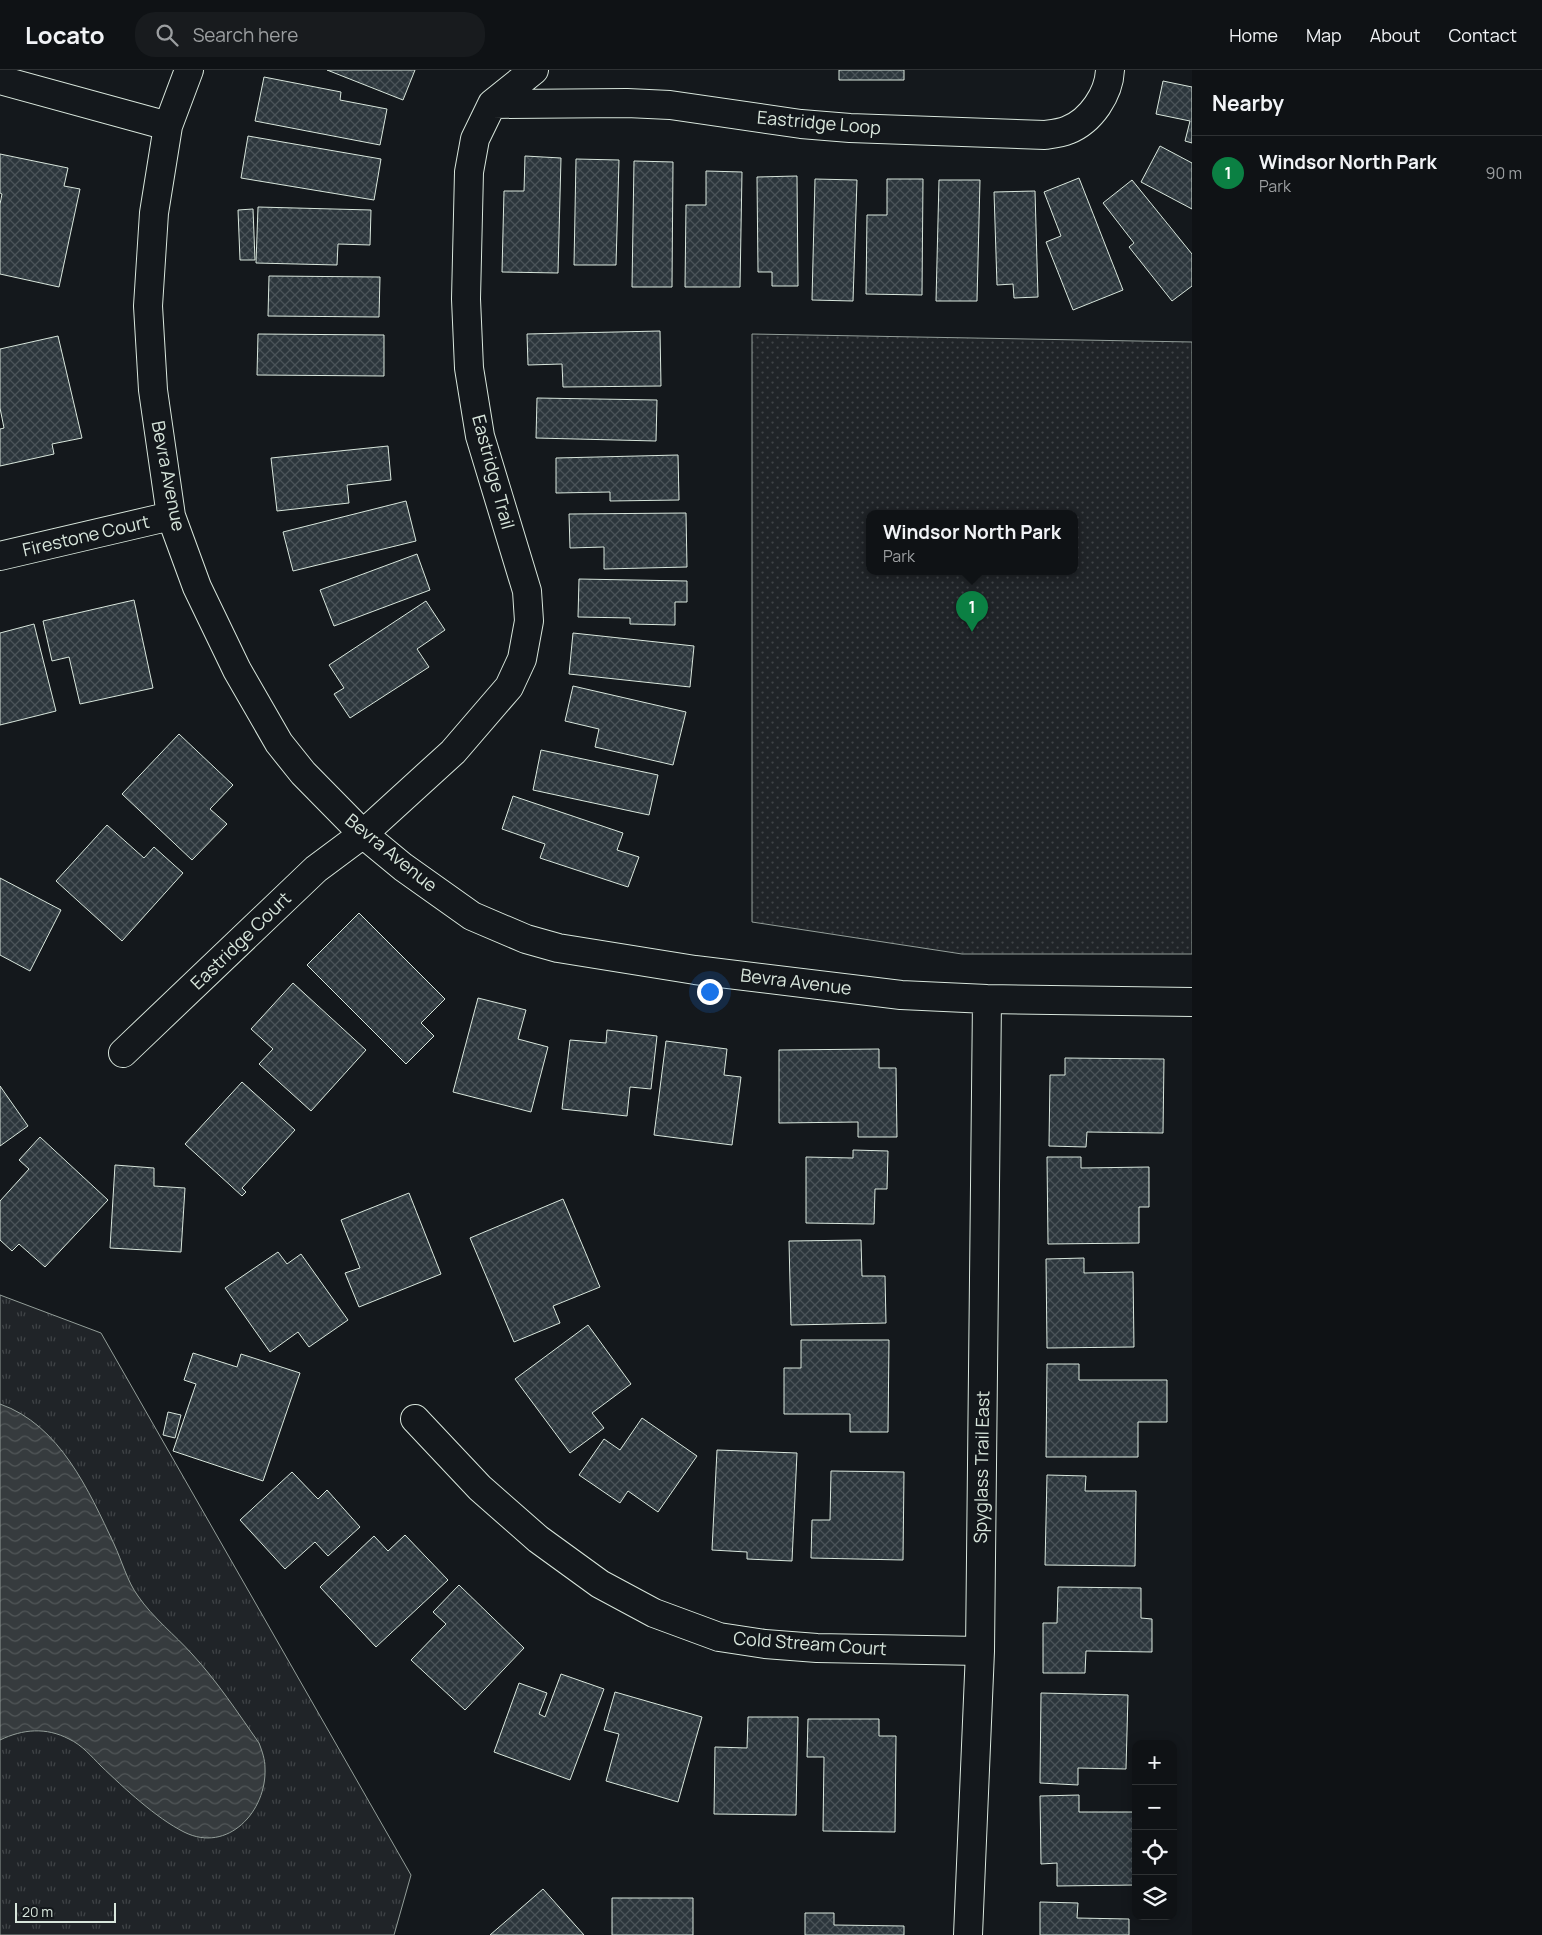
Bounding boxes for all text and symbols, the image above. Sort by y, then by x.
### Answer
search box [135,12,485,57]
text: Locato [25,18,105,51]
icon: search [153,21,181,49]
text: Search here [193,22,298,48]
text: Home [1229,23,1278,47]
text: Map [1306,23,1342,47]
text: About [1370,23,1420,47]
text: Contact [1448,23,1517,47]
text: Nearby [1212,89,1284,117]
street label: Eastridge Loop [756,105,882,139]
text: Windsor North Park [1259,149,1437,175]
text: 1 [1224,162,1232,184]
text: 90 m [1486,162,1522,184]
text: Park [1259,175,1291,197]
street label: Eastridge Trail [467,412,521,532]
street label: Bevra Avenue [147,419,191,533]
street label: Firestone Court [20,509,152,561]
popup [866,510,1078,575]
text: Windsor North Park [883,519,1061,545]
text: Park [883,545,915,567]
pin: 1 [956,591,988,632]
street label: Bevra Avenue [341,808,443,897]
street label: Eastridge Court [185,886,296,994]
street label: Bevra Avenue [739,962,853,1000]
your location [697,979,723,1005]
street label: Spyglass Trail East [968,1390,994,1544]
street label: Cold Stream Court [733,1626,888,1660]
map controls [1132,1740,1177,1920]
button: + [1132,1740,1177,1785]
button: − [1132,1785,1177,1830]
button: locate [1132,1830,1177,1875]
button: layers [1132,1875,1177,1920]
scale bar [15,1900,116,1923]
text: 20 m [22,1902,53,1921]

